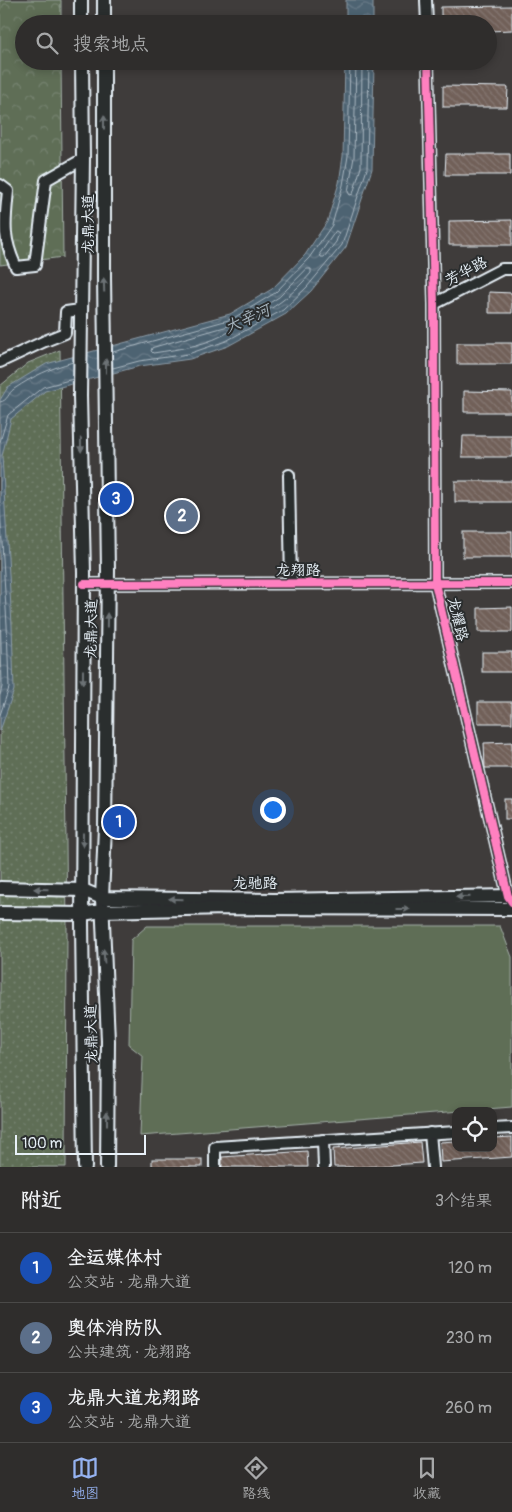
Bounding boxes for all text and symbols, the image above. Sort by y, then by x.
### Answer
search box [15,15,497,70]
icon: search [33,29,61,57]
text: 搜索地点 [73,32,149,56]
one-way arrow [100,114,108,130]
street label: 龙鼎大道 [79,194,98,254]
street label: 芳华路 [442,253,491,290]
one-way arrow [100,277,108,293]
water label: 大辛河 [221,299,276,338]
one-way arrow [101,358,109,374]
one-way arrow [77,437,85,453]
pin: 3 [100,480,132,518]
pin: 2 [166,497,198,535]
street label: 龙翔路 [275,561,321,580]
street label: 龙耀路 [443,595,472,643]
street label: 龙鼎大道 [81,599,102,659]
one-way arrow [103,612,111,628]
one-way arrow [79,669,87,685]
your location [260,797,286,823]
pin: 1 [103,803,135,841]
one-way arrow [79,832,87,848]
street label: 龙驰路 [232,874,278,893]
one-way arrow [33,884,49,892]
one-way arrow [455,893,471,901]
one-way arrow [167,895,183,903]
one-way arrow [396,905,412,913]
one-way arrow [100,948,108,964]
street label: 龙鼎大道 [81,1004,102,1064]
map controls [452,1107,497,1152]
button: locate [452,1107,497,1152]
one-way arrow [103,1110,111,1126]
scale bar [15,1132,146,1155]
text: 100 m [22,1135,62,1152]
text: 附近 [20,1187,62,1214]
text: 3个结果 [435,1191,492,1211]
text: 全运媒体村 [67,1246,162,1270]
text: 1 [33,1258,39,1278]
text: 120 m [448,1258,492,1278]
text: 公交站 · 龙鼎大道 [67,1272,191,1292]
text: 奥体消防队 [67,1316,162,1340]
text: 2 [32,1328,40,1348]
text: 230 m [446,1328,492,1348]
text: 公共建筑 · 龙翔路 [67,1342,191,1362]
text: 龙鼎大道龙翔路 [67,1386,200,1410]
text: 3 [32,1398,40,1418]
text: 260 m [445,1398,492,1418]
text: 公交站 · 龙鼎大道 [67,1412,191,1432]
tab: 地图 [71,1454,99,1502]
tab: 路线 [242,1454,270,1502]
tab: 收藏 [413,1454,441,1502]

